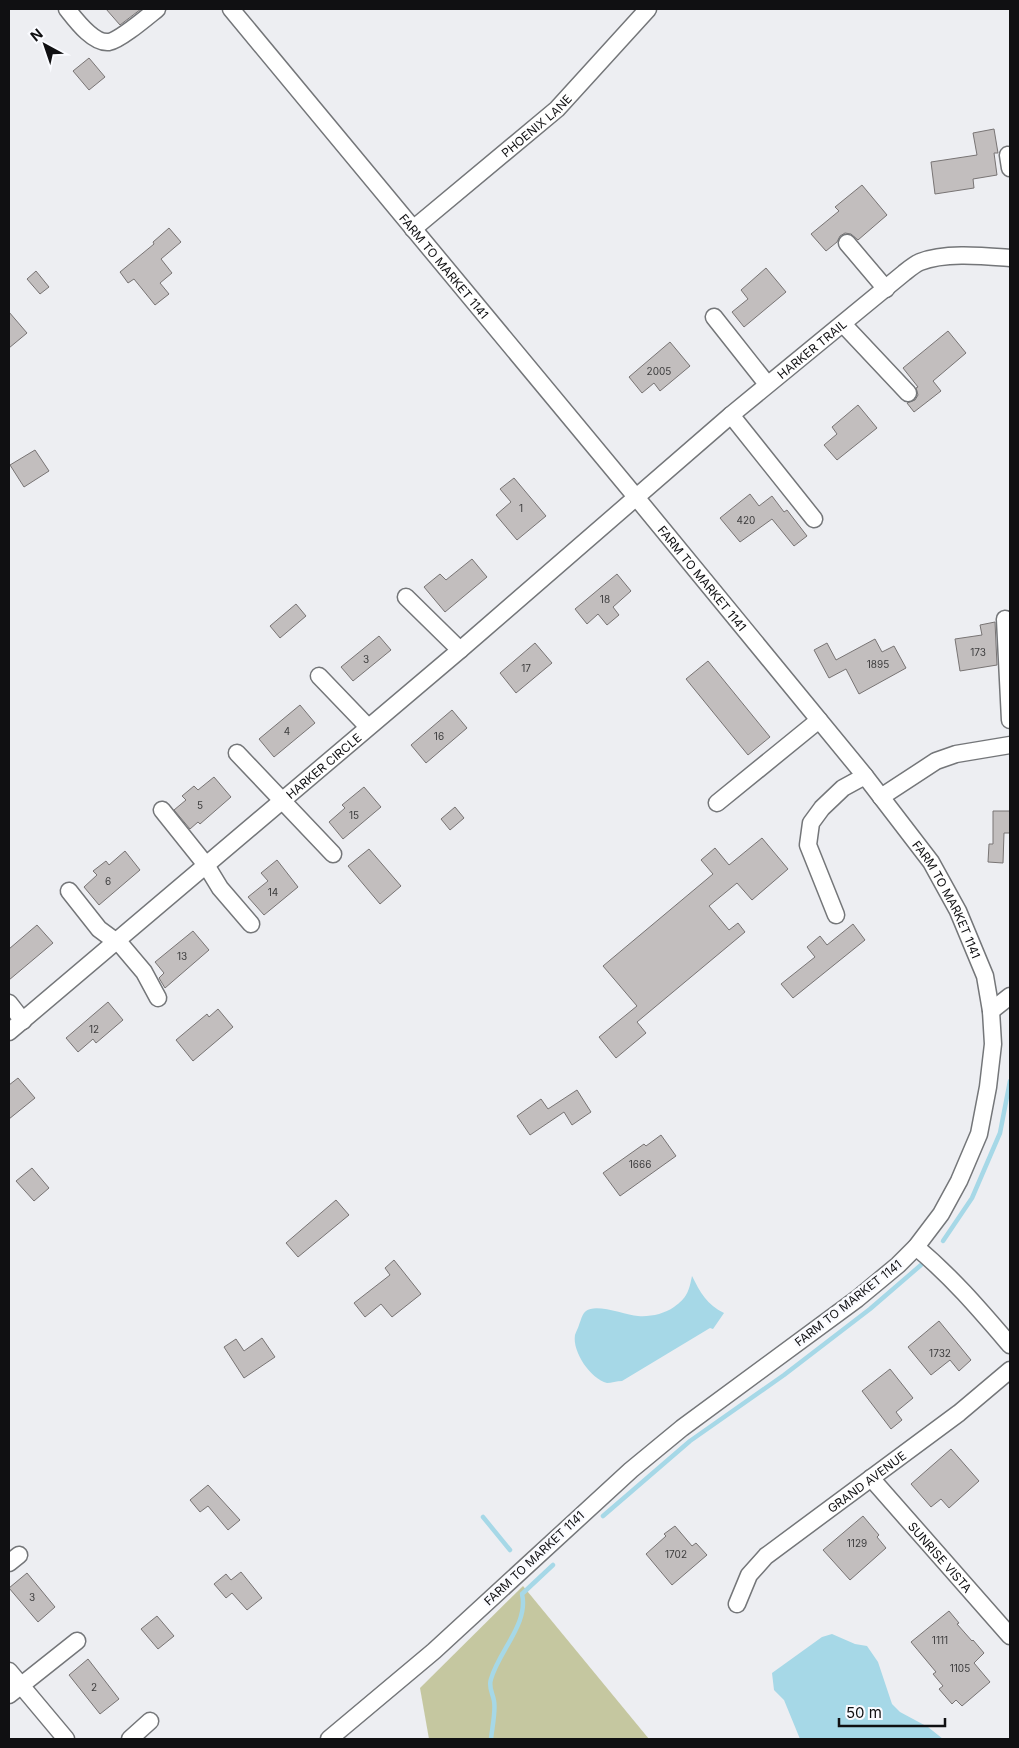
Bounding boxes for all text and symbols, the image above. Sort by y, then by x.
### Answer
north arrow [20,20,70,70]
text: N [27,25,46,45]
street label: PHOENIX LANE [498,91,574,160]
street label: FARM TO MARKET 1141 [396,211,492,321]
street label: HARKER TRAIL [774,316,849,382]
house number: 2005 [647,365,671,377]
house number: 1 [519,502,523,514]
house number: 420 [737,514,755,526]
street label: FARM TO MARKET 1141 [655,522,750,634]
house number: 18 [600,593,610,605]
house number: 173 [970,646,986,658]
house number: 3 [363,653,369,665]
house number: 1895 [867,658,889,670]
house number: 17 [521,662,531,674]
house number: 4 [284,725,290,737]
street label: HARKER CIRCLE [283,730,364,802]
house number: 16 [434,730,444,742]
house number: 5 [197,799,203,811]
house number: 15 [349,809,359,821]
street label: FARM TO MARKET 1141 [910,837,984,960]
house number: 6 [105,875,111,887]
house number: 14 [268,886,278,898]
house number: 13 [177,950,187,962]
house number: 12 [89,1023,99,1035]
house number: 1666 [629,1158,651,1170]
street label: FARM TO MARKET 1141 [792,1257,904,1349]
house number: 1732 [929,1347,951,1359]
street label: GRAND AVENUE [824,1447,909,1516]
street label: FARM TO MARKET 1141 [481,1508,587,1608]
street label: SUNRISE VISTA [905,1518,975,1595]
house number: 1129 [847,1537,867,1549]
house number: 1702 [665,1548,687,1560]
house number: 3 [29,1591,35,1603]
house number: 1111 [932,1634,948,1646]
house number: 1105 [950,1662,970,1674]
house number: 2 [91,1681,97,1693]
scale bar [839,1696,945,1728]
text: 50 m [846,1703,882,1722]

